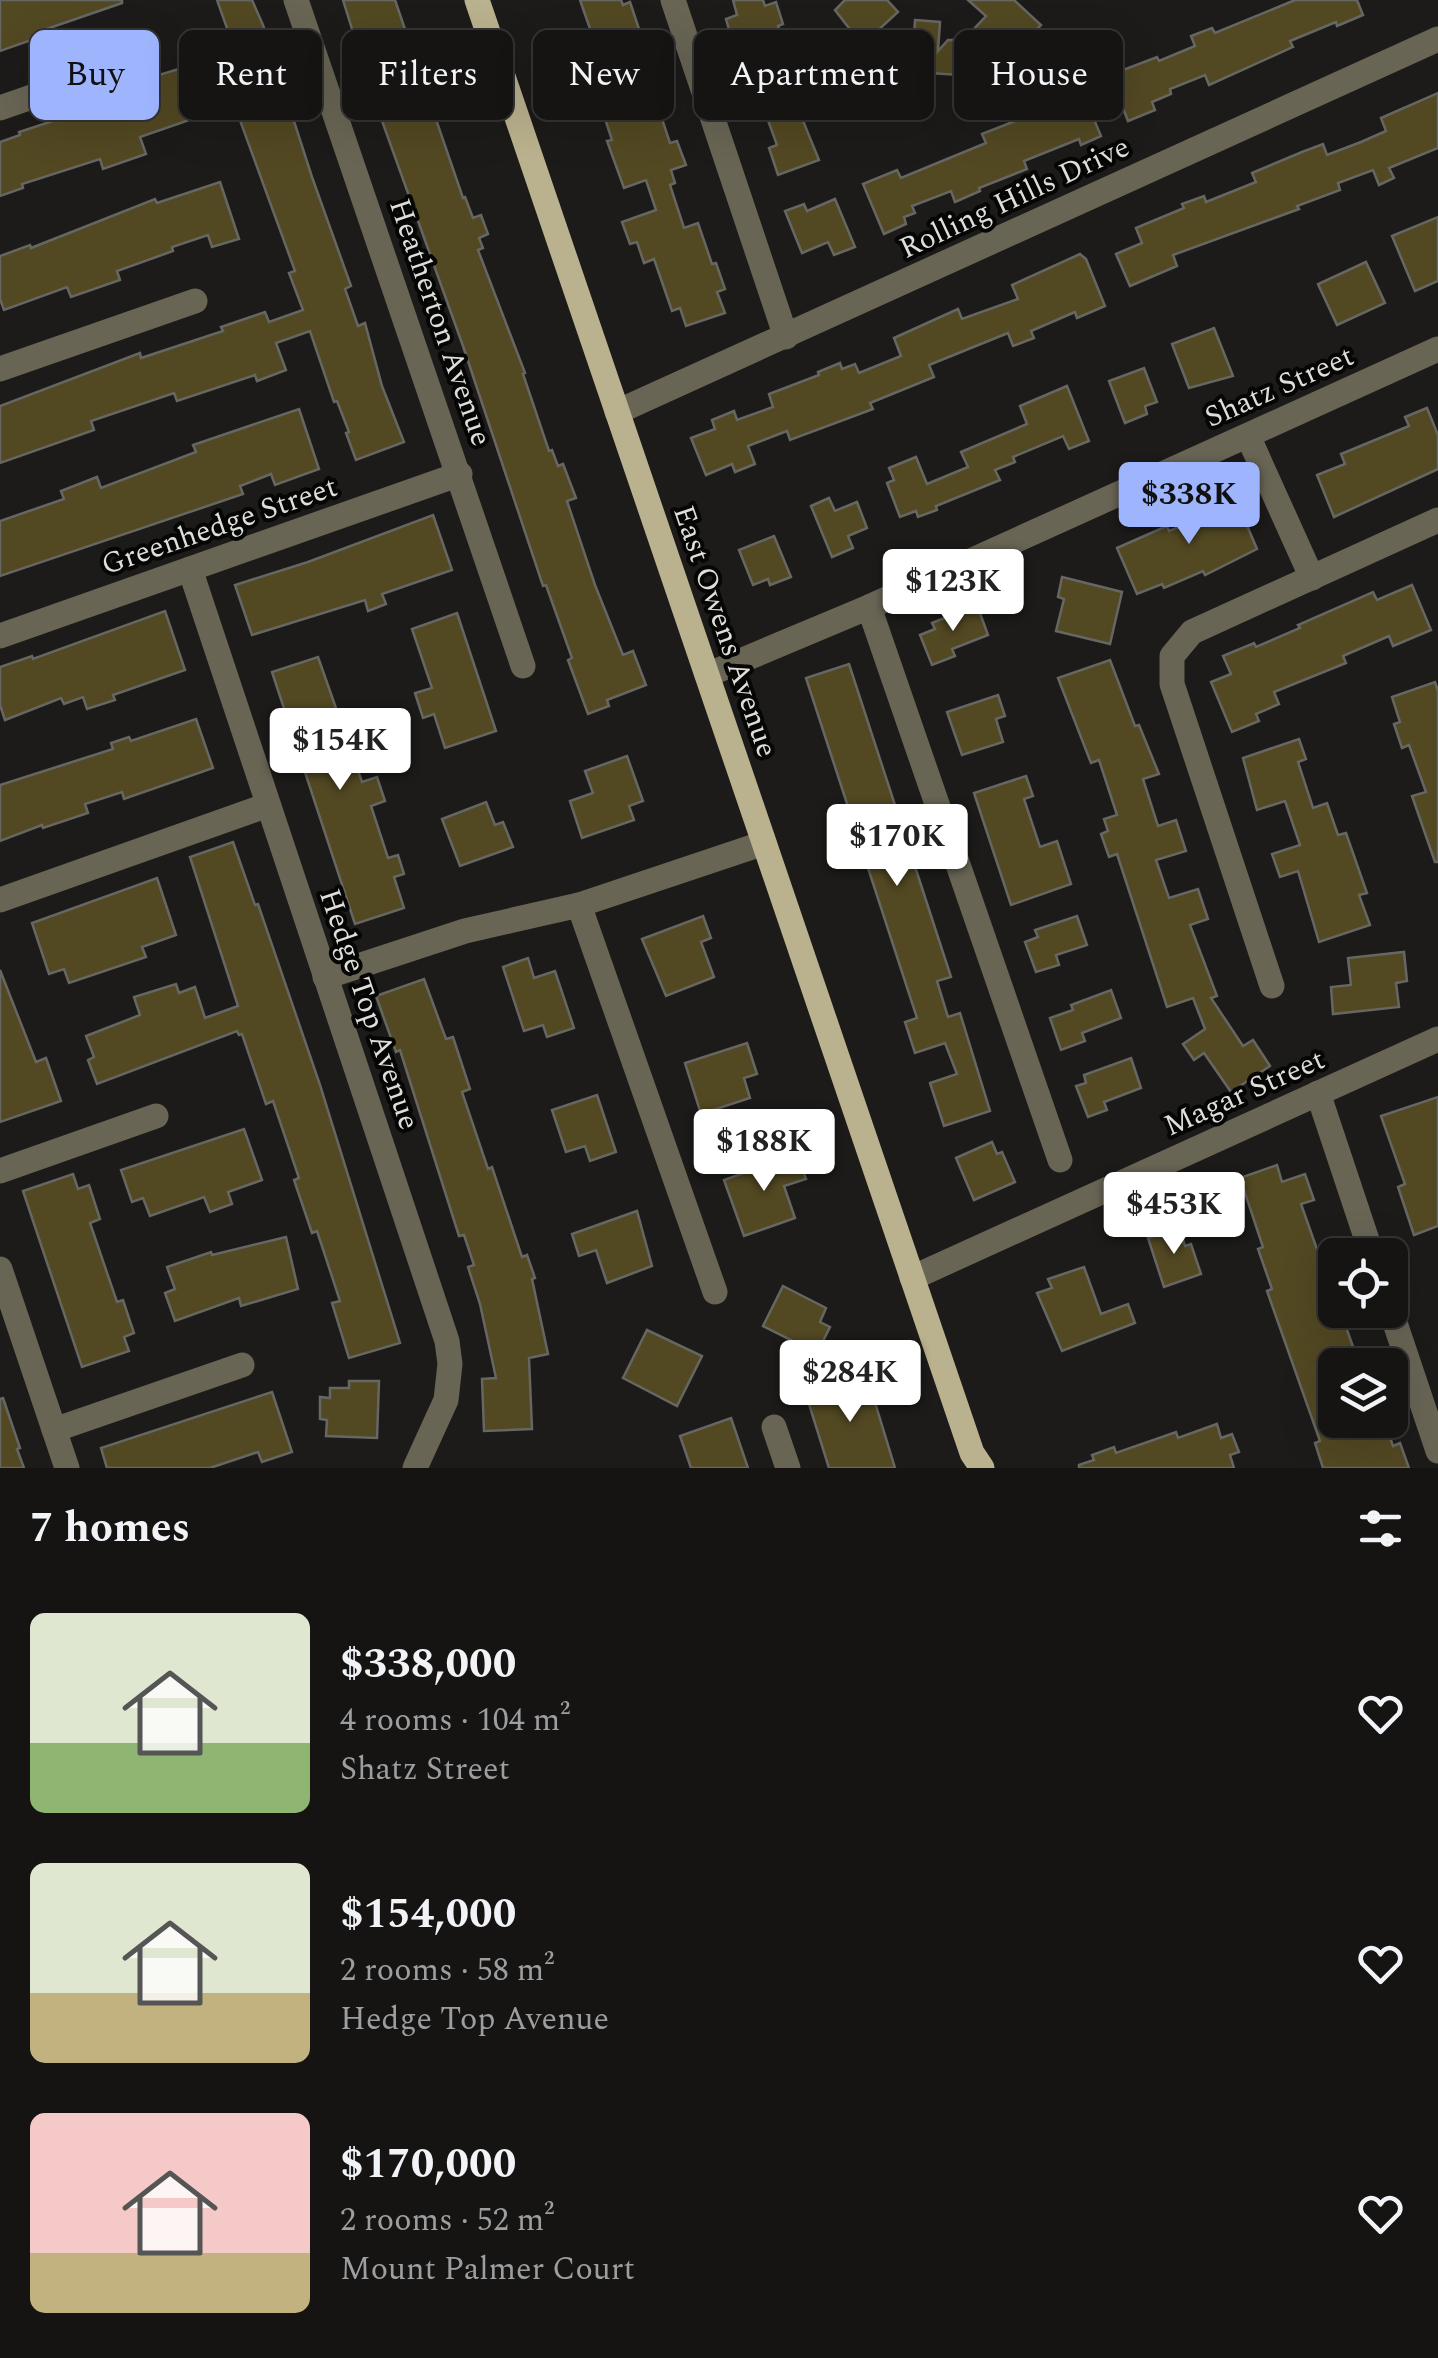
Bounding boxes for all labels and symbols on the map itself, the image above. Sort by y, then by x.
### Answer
street label: Rolling Hills Drive [892,124,1137,271]
street label: Heatherton Avenue [376,192,504,452]
street label: Shatz Street [1197,334,1361,440]
pin: $338K [1119,462,1259,547]
street label: Greenhedge Street [95,464,344,588]
street label: East Owens Avenue [660,499,790,764]
pin: $123K [883,549,1023,634]
pin: $154K [270,708,410,793]
pin: $170K [827,804,967,889]
street label: Hedge Top Avenue [306,883,432,1136]
street label: Magar Street [1156,1037,1332,1149]
pin: $188K [694,1109,834,1194]
pin: $453K [1104,1172,1244,1257]
pin: $284K [780,1340,920,1425]

